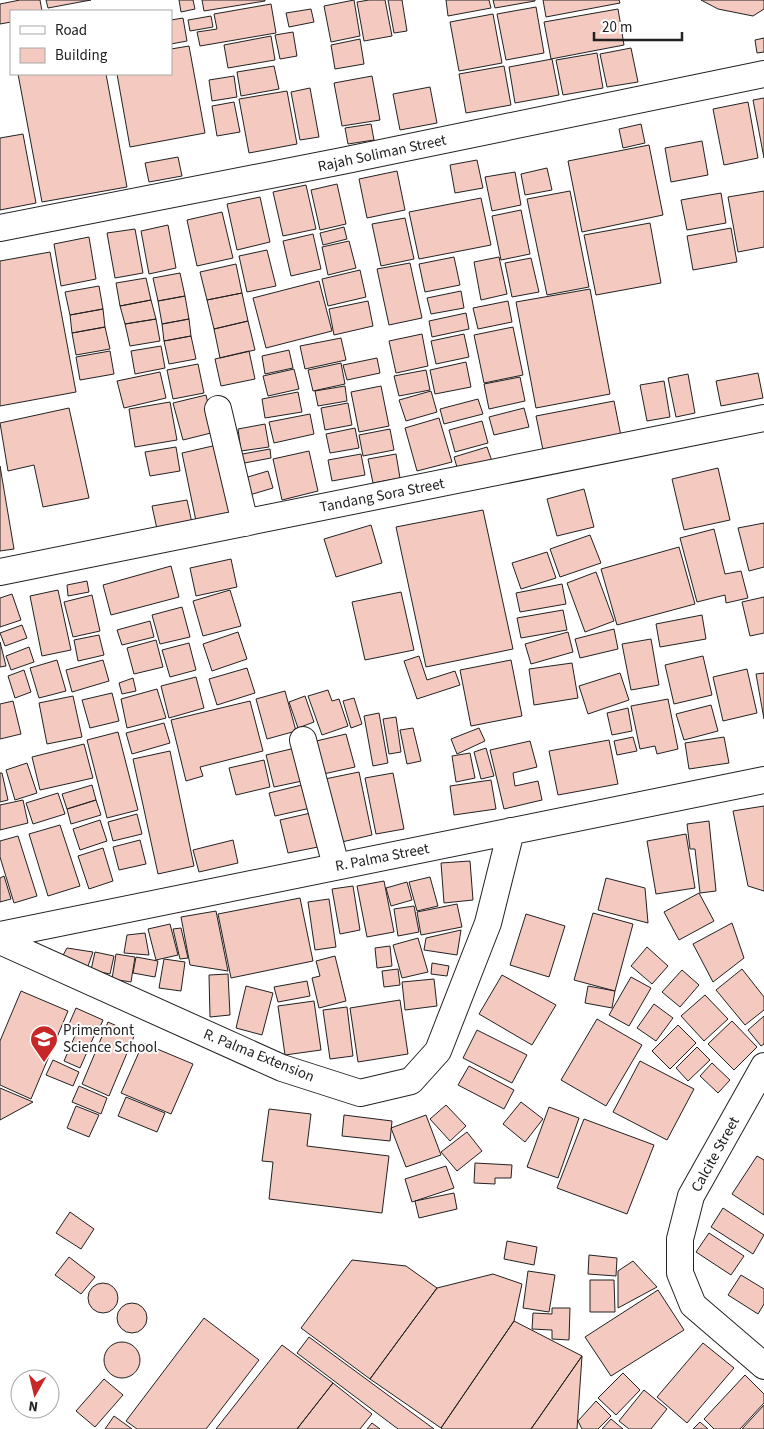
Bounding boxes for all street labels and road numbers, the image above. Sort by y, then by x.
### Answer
street label: Rajah Soliman Street [316,130,448,177]
street label: Tandang Sora Street [318,473,446,518]
street label: R. Palma Street [333,838,431,877]
street label: R. Palma Extension [200,1024,318,1087]
street label: Calcite Street [686,1113,745,1196]

